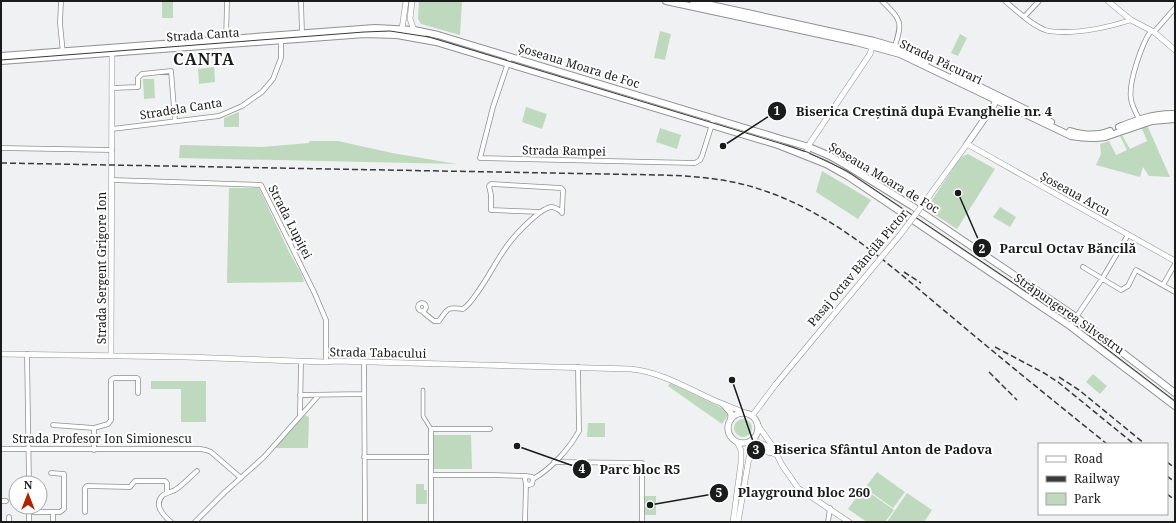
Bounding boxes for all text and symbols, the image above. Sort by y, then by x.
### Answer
street label: Strada Canta [166,23,240,46]
street label: Strada Păcurari [897,35,985,88]
street label: Șoseaua Moara de Foc [516,39,642,92]
district label: CANTA [173,48,235,70]
street label: Stradela Canta [139,94,224,123]
callout: Biserica Creștină după Evanghelie nr. 4 [767,98,1060,123]
text: 1 [774,102,781,119]
text: Biserica Creștină după Evanghelie nr. 4 [796,102,1053,120]
street label: Șoseaua Moara de Foc [826,138,943,217]
street label: Strada Rampei [522,141,606,160]
street label: Șoseaua Arcu [1037,167,1113,220]
street label: Strada Lupiței [264,182,316,262]
street label: Strada Sergent Grigore Ion [93,192,110,344]
street label: Pasaj Octav Băncilă Pictor [803,205,912,330]
callout: Parcul Octav Băncilă [972,236,1144,261]
text: Parcul Octav Băncilă [1000,239,1137,257]
text: 2 [979,240,986,257]
street label: Străpungerea Silvestru [1011,269,1128,358]
street label: Strada Tabacului [329,343,427,362]
street label: Strada Profesor Ion Simionescu [12,430,192,447]
callout: Biserica Sfântul Anton de Padova [746,437,1000,462]
text: Biserica Sfântul Anton de Padova [774,440,993,458]
text: 3 [753,441,760,458]
legend [1038,443,1168,515]
text: Road [1074,450,1104,467]
callout: Parc bloc R5 [572,457,689,482]
text: 4 [579,460,586,477]
text: Parc bloc R5 [600,460,680,478]
text: Railway [1074,470,1120,487]
north arrow [8,475,48,515]
text: N [24,477,33,492]
callout: Playground bloc 260 [709,480,878,505]
text: Playground bloc 260 [738,483,870,501]
text: 5 [716,484,723,501]
text: Park [1074,490,1102,507]

